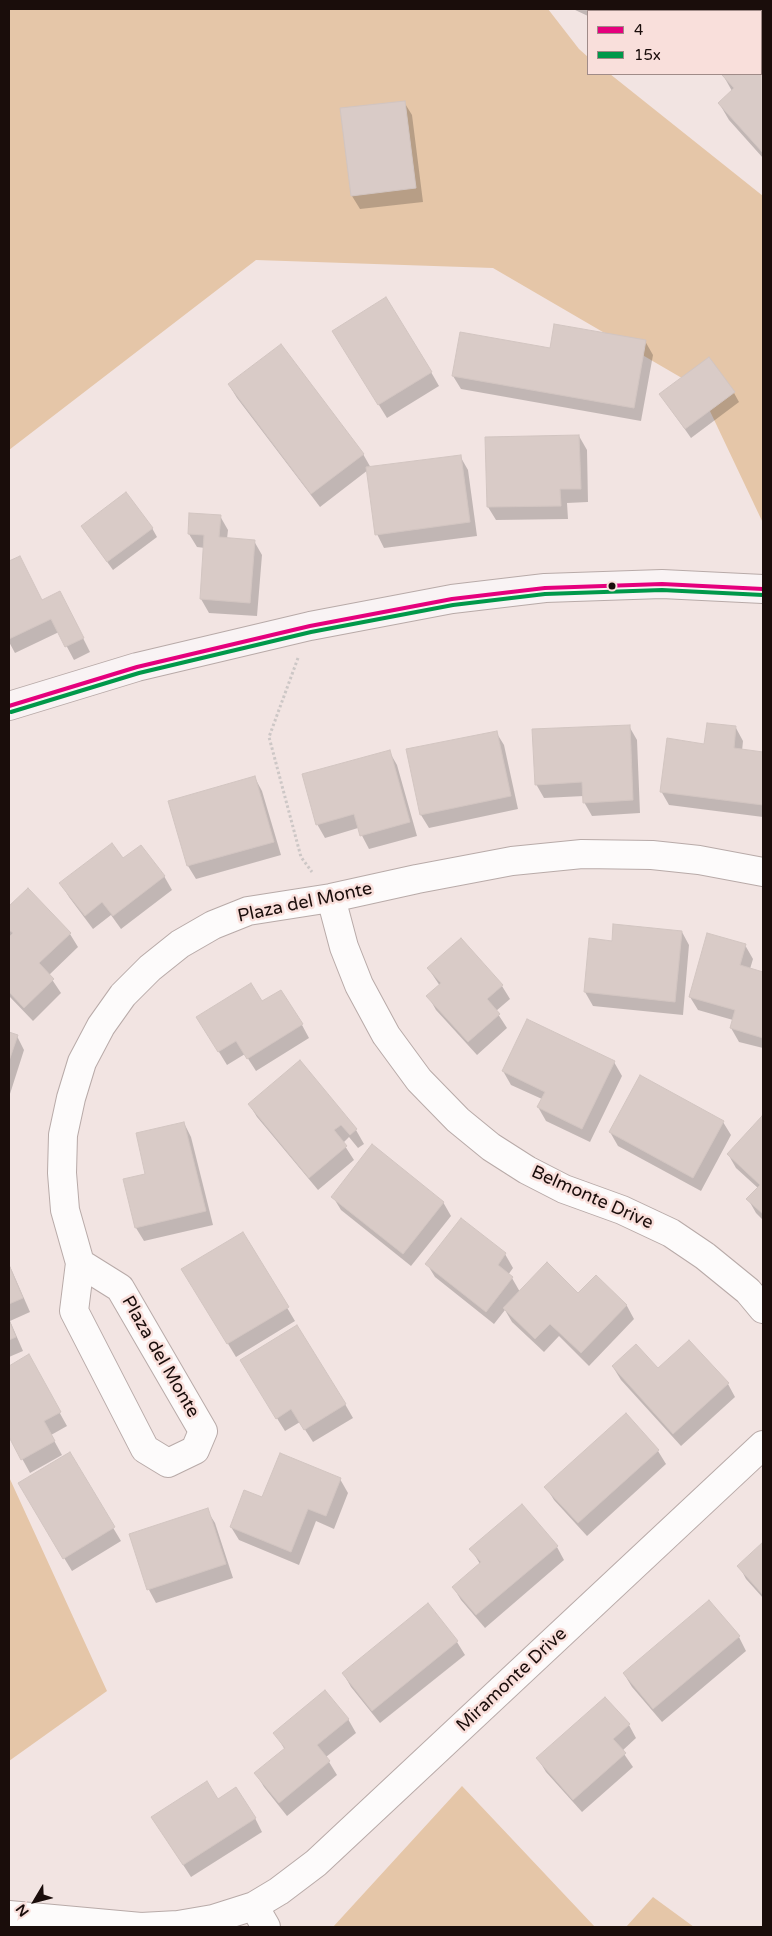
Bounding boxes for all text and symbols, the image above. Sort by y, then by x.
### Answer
legend [587,10,762,75]
text: 4 [634,21,643,39]
text: 15x [634,46,661,64]
unlabelled marker [607,581,617,591]
street label: Plaza del Monte [236,878,374,928]
street label: Belmonte Drive [528,1161,656,1235]
street label: Plaza del Monte [116,1292,204,1422]
street label: Miramonte Drive [452,1623,572,1737]
north arrow [10,1876,60,1926]
text: N [12,1901,33,1920]

